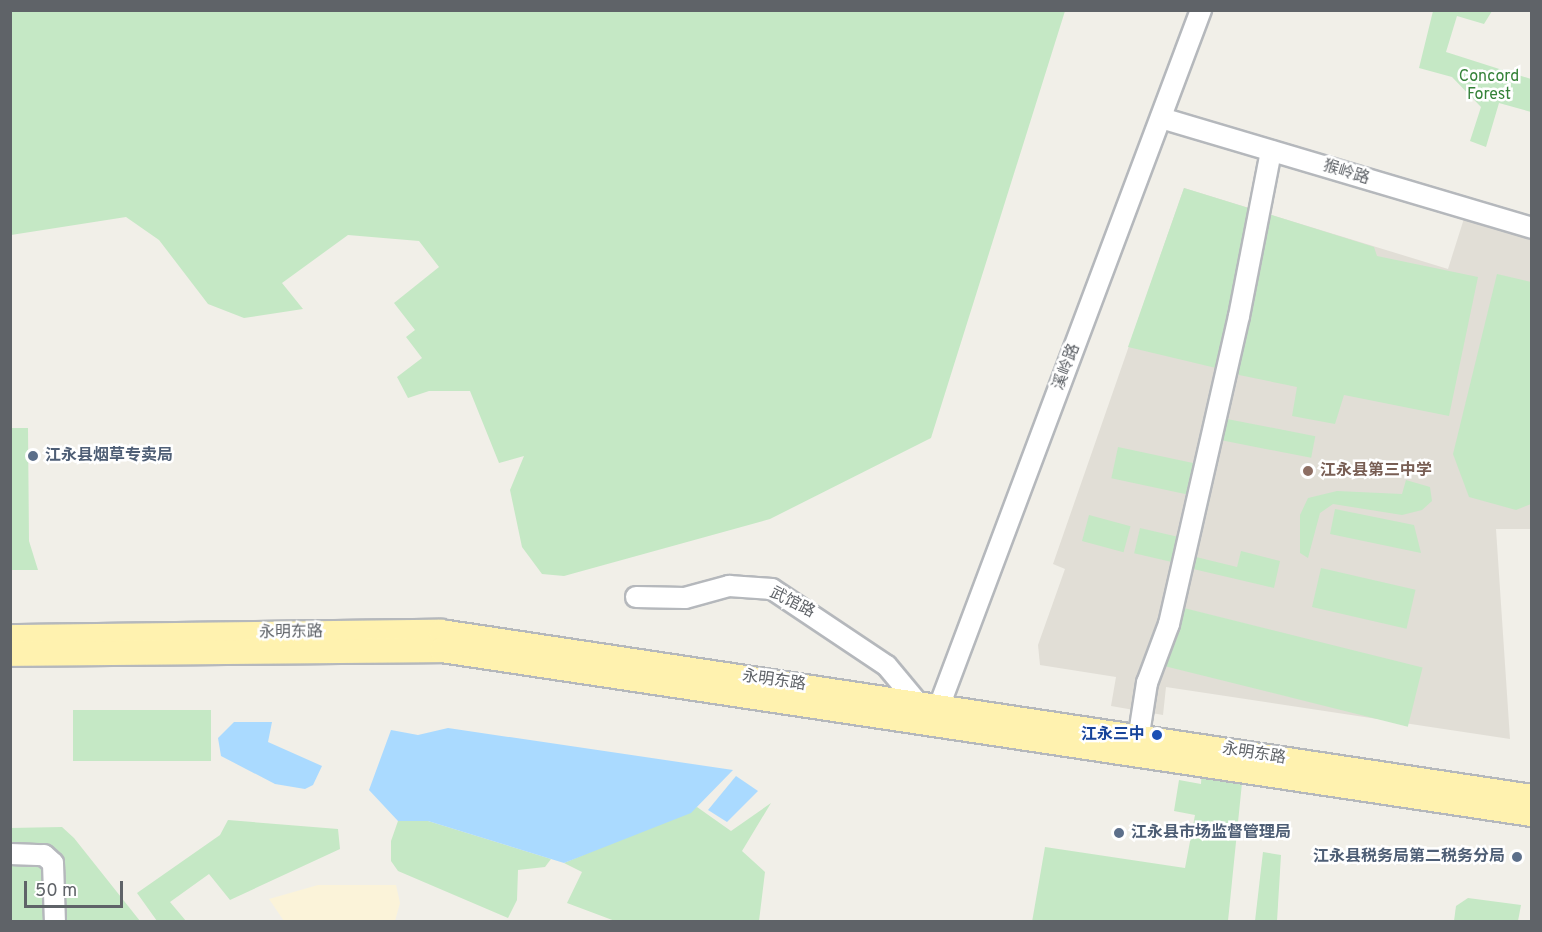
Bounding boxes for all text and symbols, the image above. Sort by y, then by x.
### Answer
park label: Concord Forest [1459,67,1519,105]
street label: 猴岭路 [1320,157,1372,189]
street label: 溪岭路 [1049,341,1085,393]
place label: 江永县烟草专卖局 [45,446,173,466]
marker: 江永县烟草专卖局 [26,449,40,463]
place label: 江永县第三中学 [1320,461,1432,481]
marker: 江永县第三中学 [1301,464,1315,478]
street label: 武馆路 [766,584,818,622]
street label: 永明东路 [259,623,323,643]
street label: 永明东路 [741,667,807,695]
place label: 江永三中 [1081,725,1145,745]
marker: 江永三中 [1150,728,1164,742]
street label: 永明东路 [1221,740,1287,768]
place label: 江永县市场监督管理局 [1131,823,1291,843]
marker: 江永县市场监督管理局 [1112,826,1126,840]
place label: 江永县税务局第二税务分局 [1313,847,1505,867]
marker: 江永县税务局第二税务分局 [1510,850,1524,864]
scale bar [27,869,126,907]
text: 50 m [35,880,77,903]

